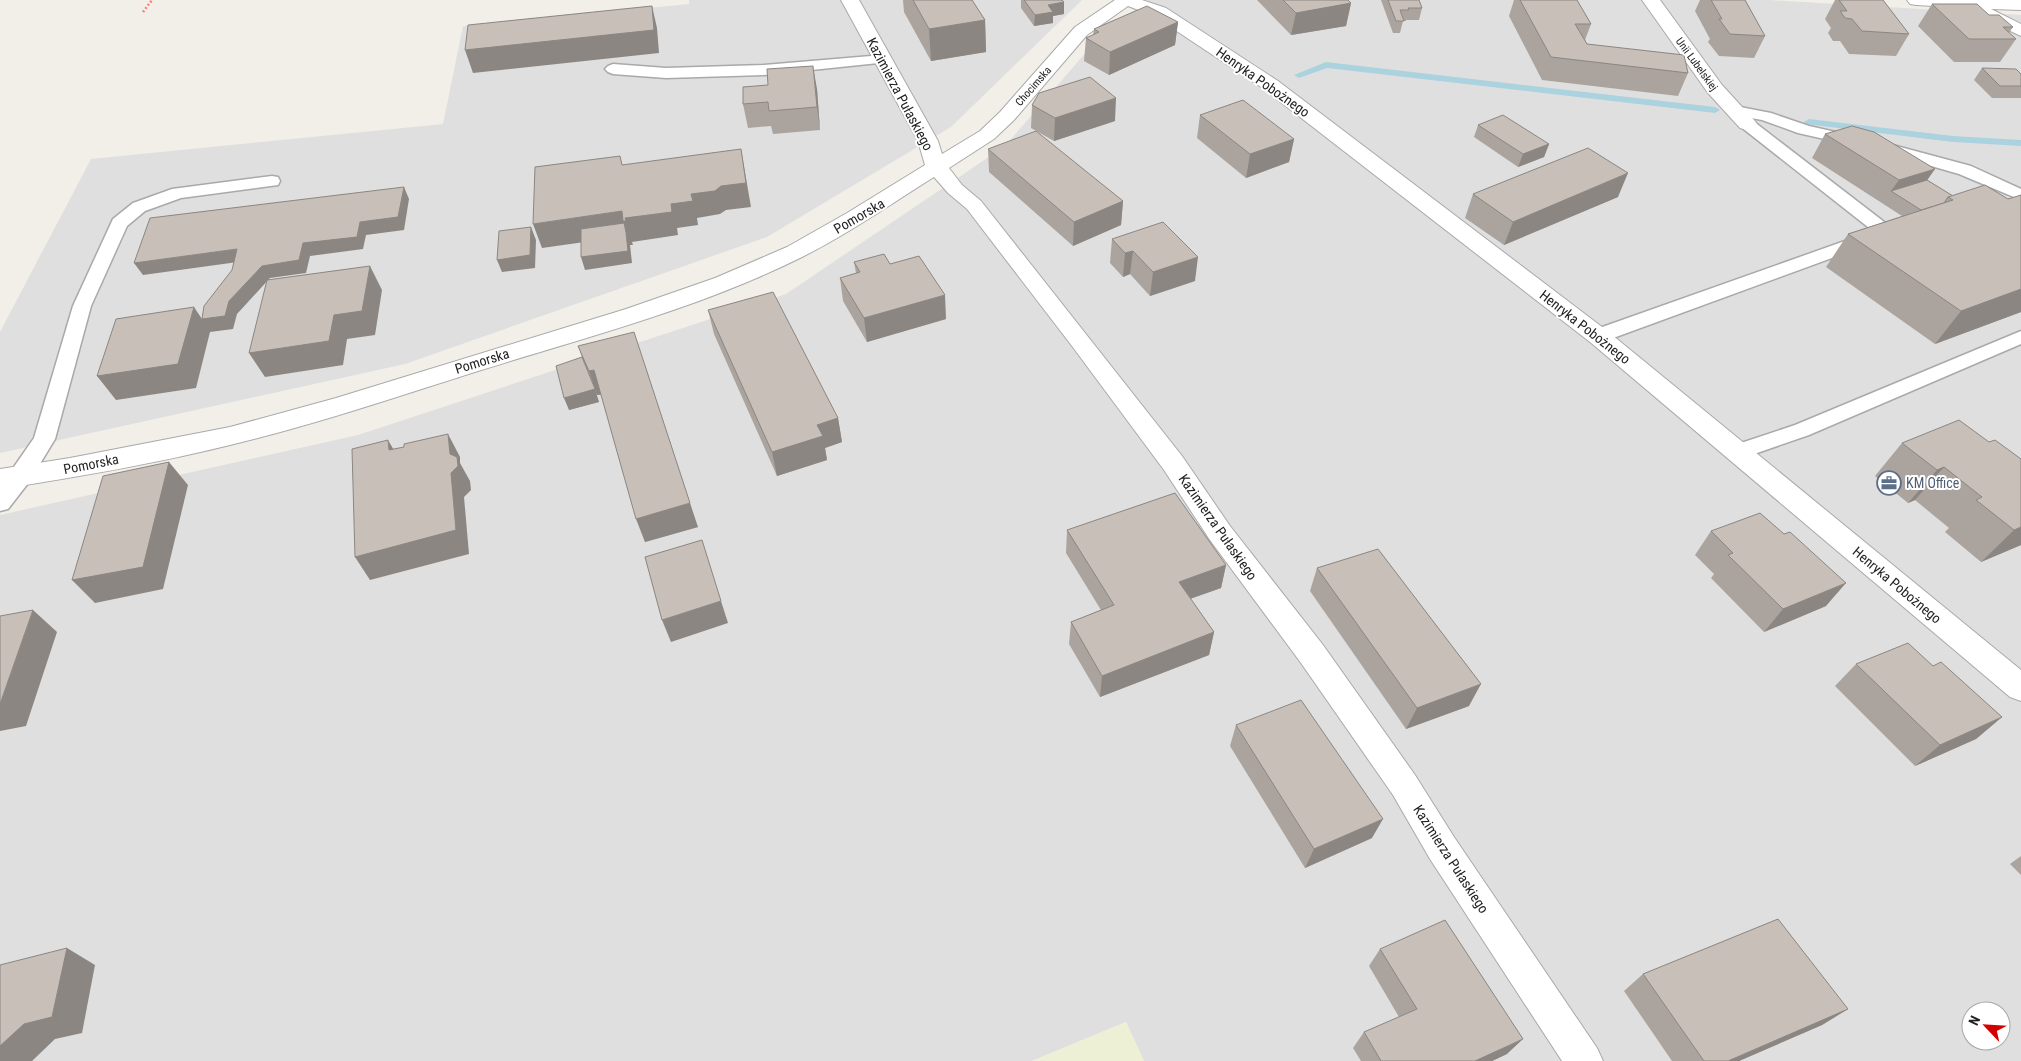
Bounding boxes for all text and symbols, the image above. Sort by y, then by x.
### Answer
street label: Kazimierza Pułaskiego [863,35,937,153]
street label: Unii Lubelskiej [1673,35,1720,93]
street label: Henryka Pobożnego [1213,44,1313,120]
street label: Chocimska [1013,64,1054,109]
street label: Pomorska [831,195,887,237]
street label: Henryka Pobożnego [1537,287,1633,367]
street label: Pomorska [453,345,511,377]
street label: Pomorska [62,451,120,477]
office icon: KM Office [1876,470,1902,496]
street label: Kazimierza Pułaskiego [1175,471,1261,583]
place label: KM Office [1906,475,1960,491]
street label: Henryka Pobożnego [1850,543,1944,627]
street label: Kazimierza Pułaskiego [1410,802,1492,916]
north arrow [1961,1001,2011,1051]
text: N [1965,1013,1983,1028]

